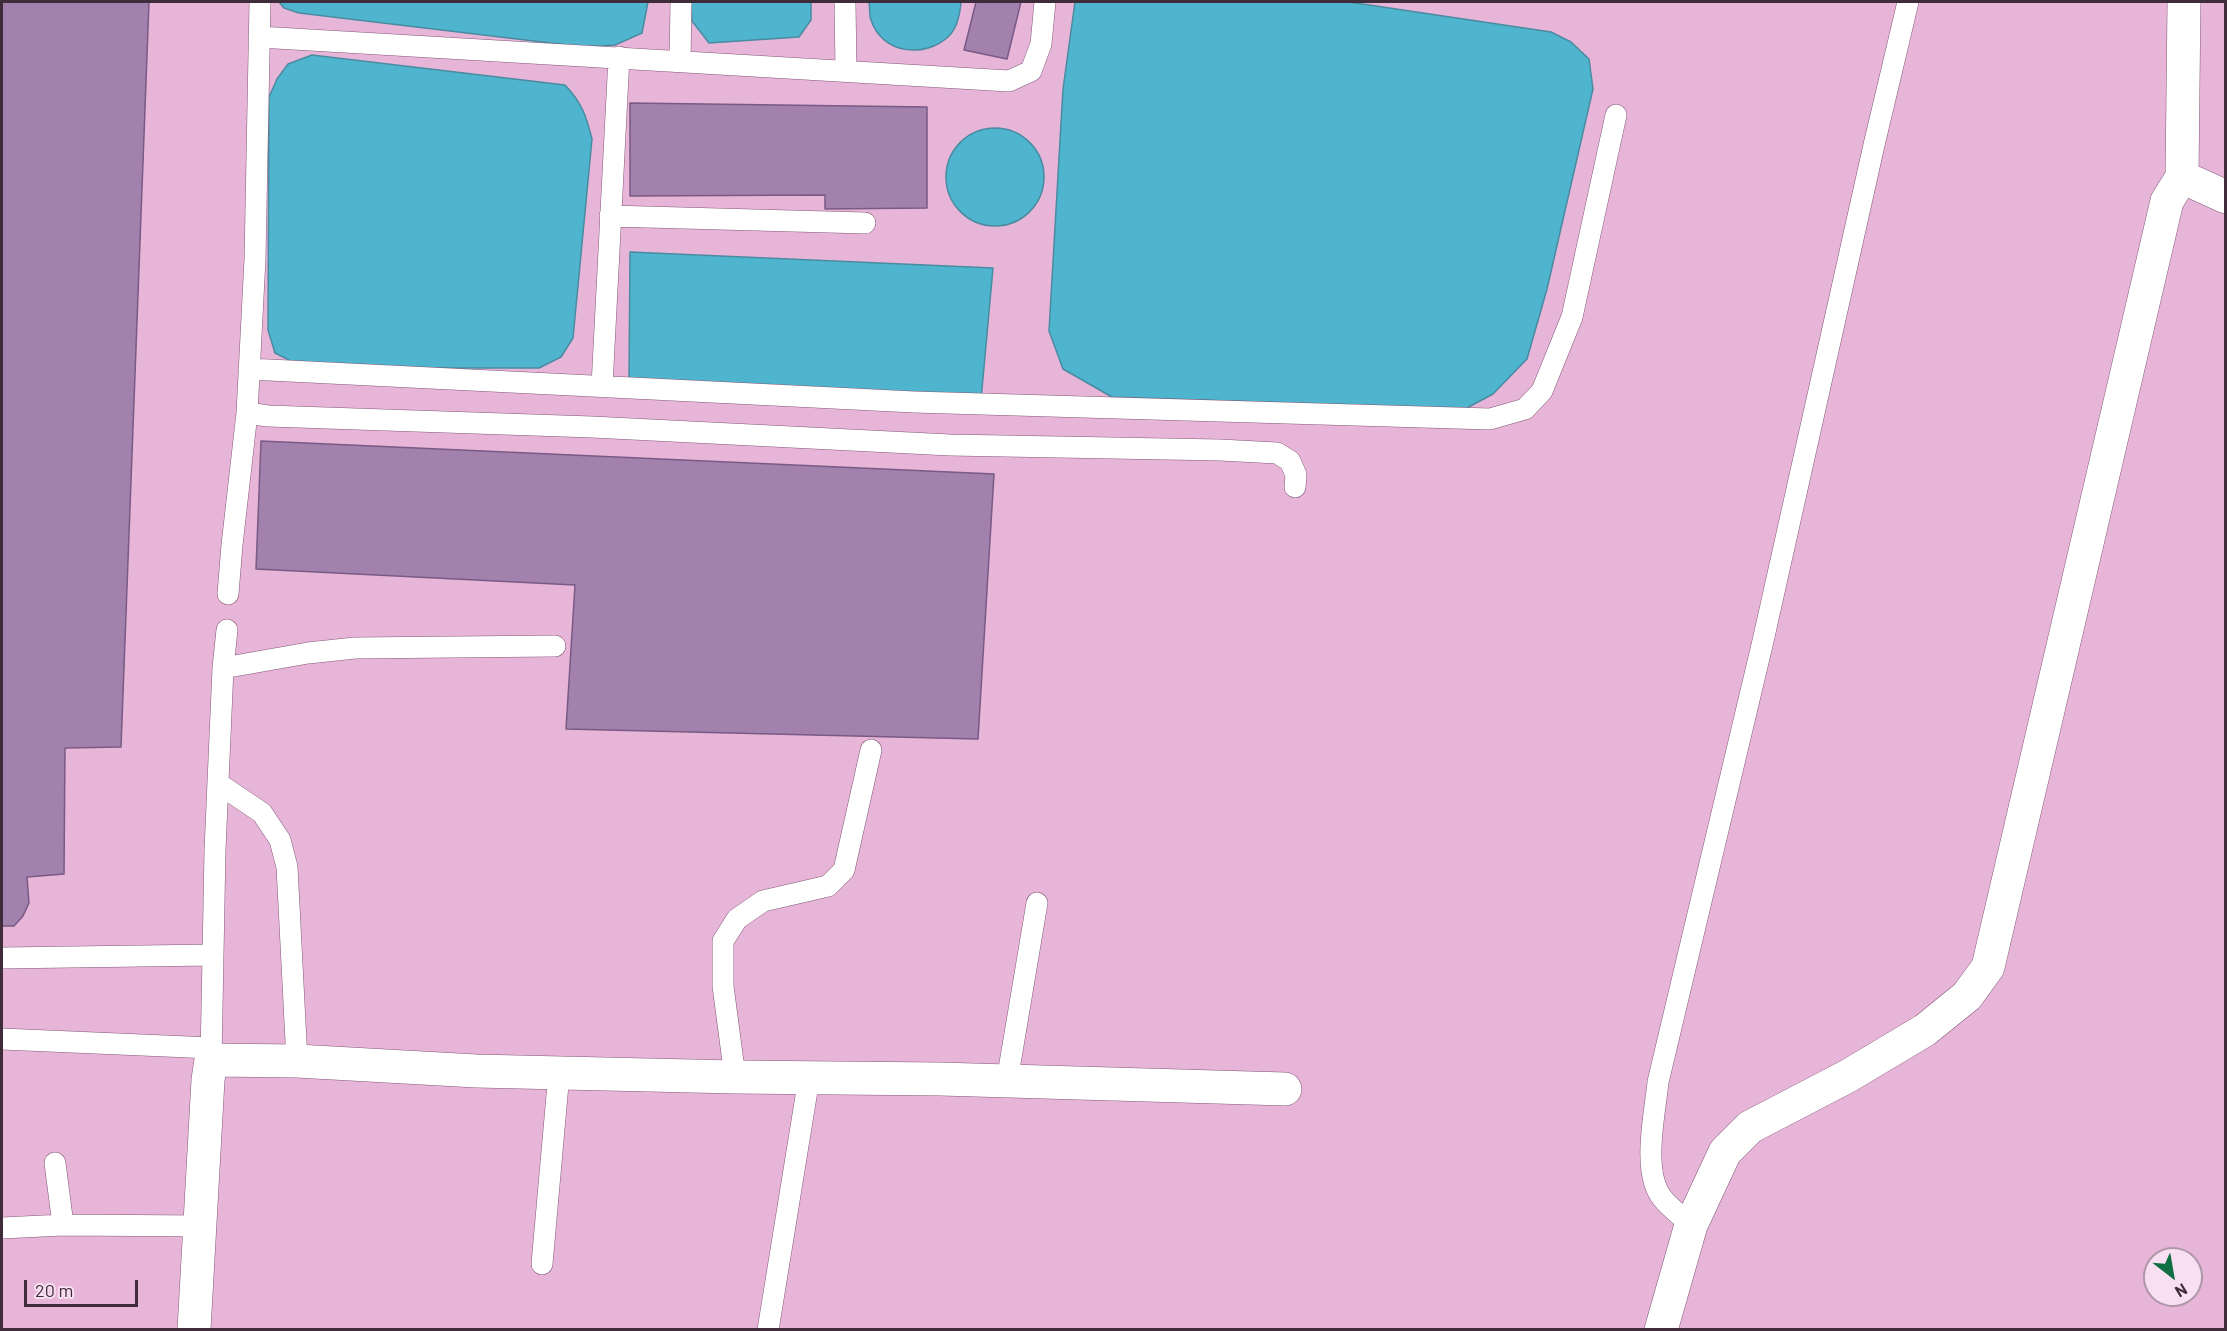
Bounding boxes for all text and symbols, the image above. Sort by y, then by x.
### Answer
north arrow [2143,1247,2203,1307]
scale bar [27,1268,141,1306]
text: 20 m [35,1279,73,1301]
text: N [2172,1280,2191,1302]

